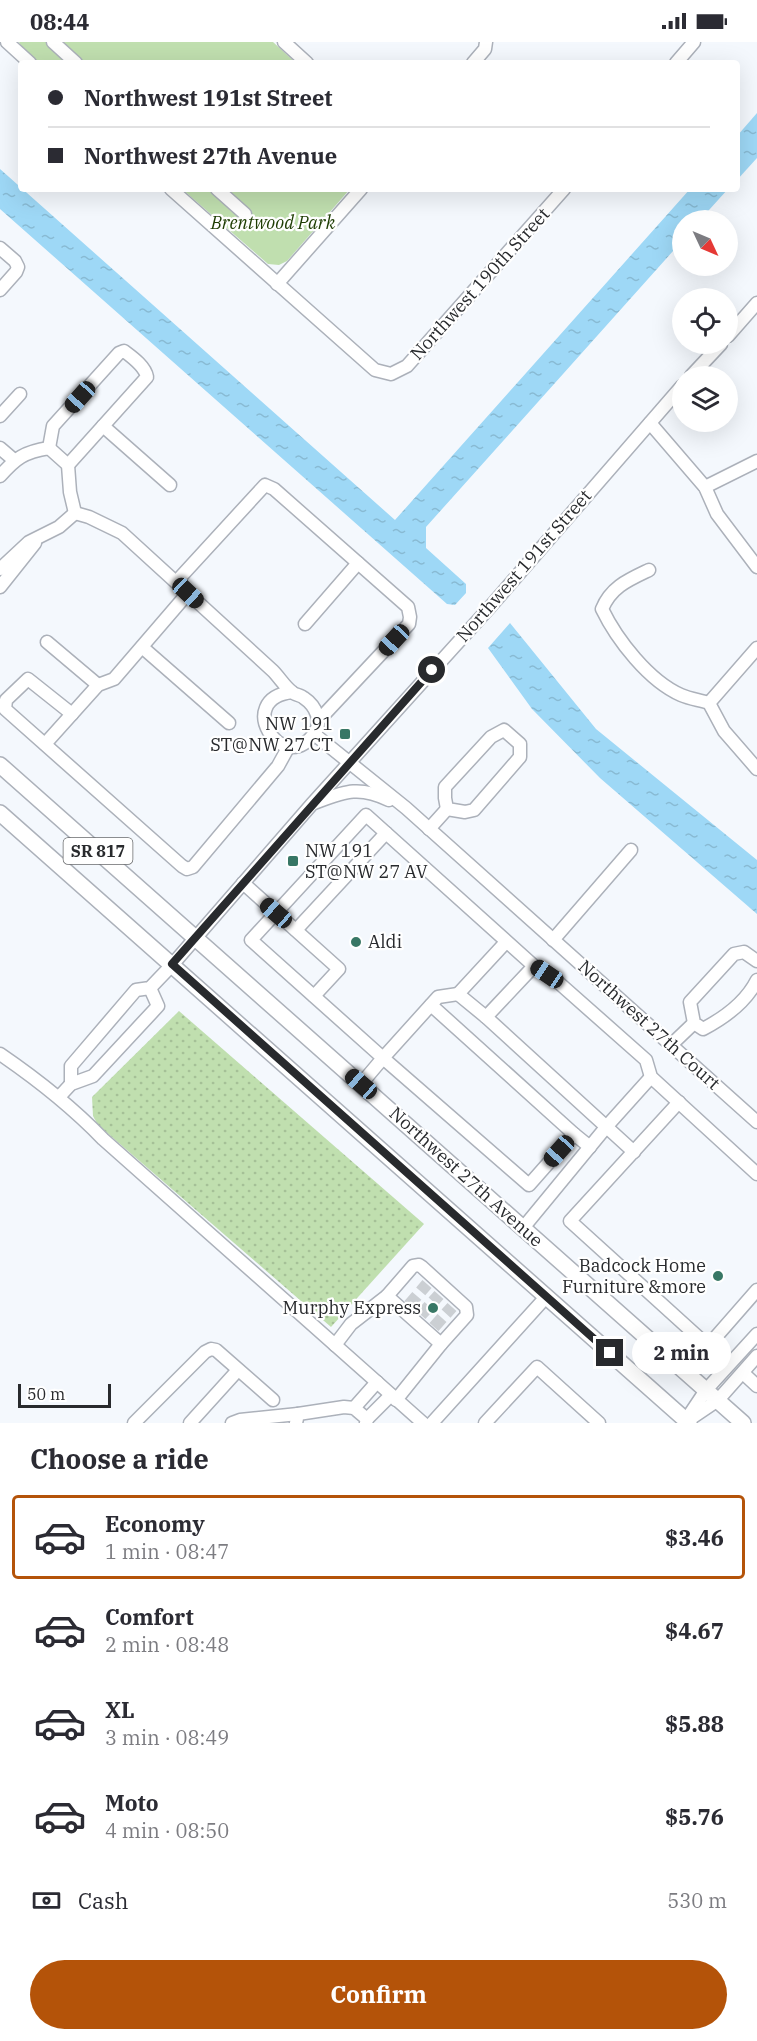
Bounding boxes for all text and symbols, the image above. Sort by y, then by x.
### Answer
text: 08:44 [30,7,89,36]
text: Northwest 191st Street [84,83,333,112]
text: Northwest 27th Avenue [84,141,337,170]
street label: Northwest 190th Street [405,203,554,365]
north arrow [672,210,738,276]
map controls [672,210,738,432]
park label: Brentwood Park [210,211,336,234]
button: locate [672,288,738,354]
button: layers [672,366,738,432]
car [61,378,99,416]
street label: Northwest 191st Street [451,485,596,647]
car [169,574,207,612]
car [375,621,413,659]
route start [418,656,445,683]
place label: NW 191 ST@NW 27 CT [210,712,333,756]
marker: NW 191 ST@NW 27 CT [338,727,352,741]
road number: SR 817 [63,838,132,864]
place label: NW 191 ST@NW 27 AV [305,839,428,883]
marker: NW 191 ST@NW 27 AV [286,854,300,868]
car [257,894,295,932]
place label: Aldi [368,930,403,953]
marker: Aldi [349,935,363,949]
street label: Northwest 27th Court [574,955,725,1094]
car [527,956,567,992]
car [342,1065,380,1103]
street label: Northwest 27th Avenue [385,1102,548,1252]
car [540,1132,578,1170]
place label: Badcock Home Furniture &more [562,1254,706,1298]
marker: Badcock Home Furniture &more [711,1269,725,1283]
place label: Murphy Express [283,1296,421,1319]
marker: Murphy Express [426,1301,440,1315]
callout: 2 min [631,1332,730,1374]
route end [596,1339,623,1366]
text: 2 min [654,1339,710,1366]
scale bar [18,1381,111,1408]
text: 50 m [27,1384,65,1404]
text: Choose a ride [30,1441,209,1476]
text: Economy [105,1509,205,1538]
icon: car [33,1510,87,1564]
text: $3.46 [665,1523,724,1552]
text: 1 min · 08:47 [105,1538,229,1565]
text: Comfort [105,1602,194,1631]
icon: car [33,1603,87,1657]
text: $4.67 [665,1616,724,1645]
text: 2 min · 08:48 [105,1631,229,1658]
text: XL [105,1695,135,1724]
icon: car [33,1696,87,1750]
text: $5.88 [665,1709,724,1738]
text: 3 min · 08:49 [105,1724,229,1751]
text: Moto [105,1788,159,1817]
icon: car [33,1789,87,1843]
text: $5.76 [665,1802,724,1831]
text: 4 min · 08:50 [105,1817,229,1844]
icon: cash [30,1884,63,1917]
text: Cash [78,1886,129,1915]
text: 530 m [667,1887,727,1914]
button: Confirm [30,1960,727,2029]

